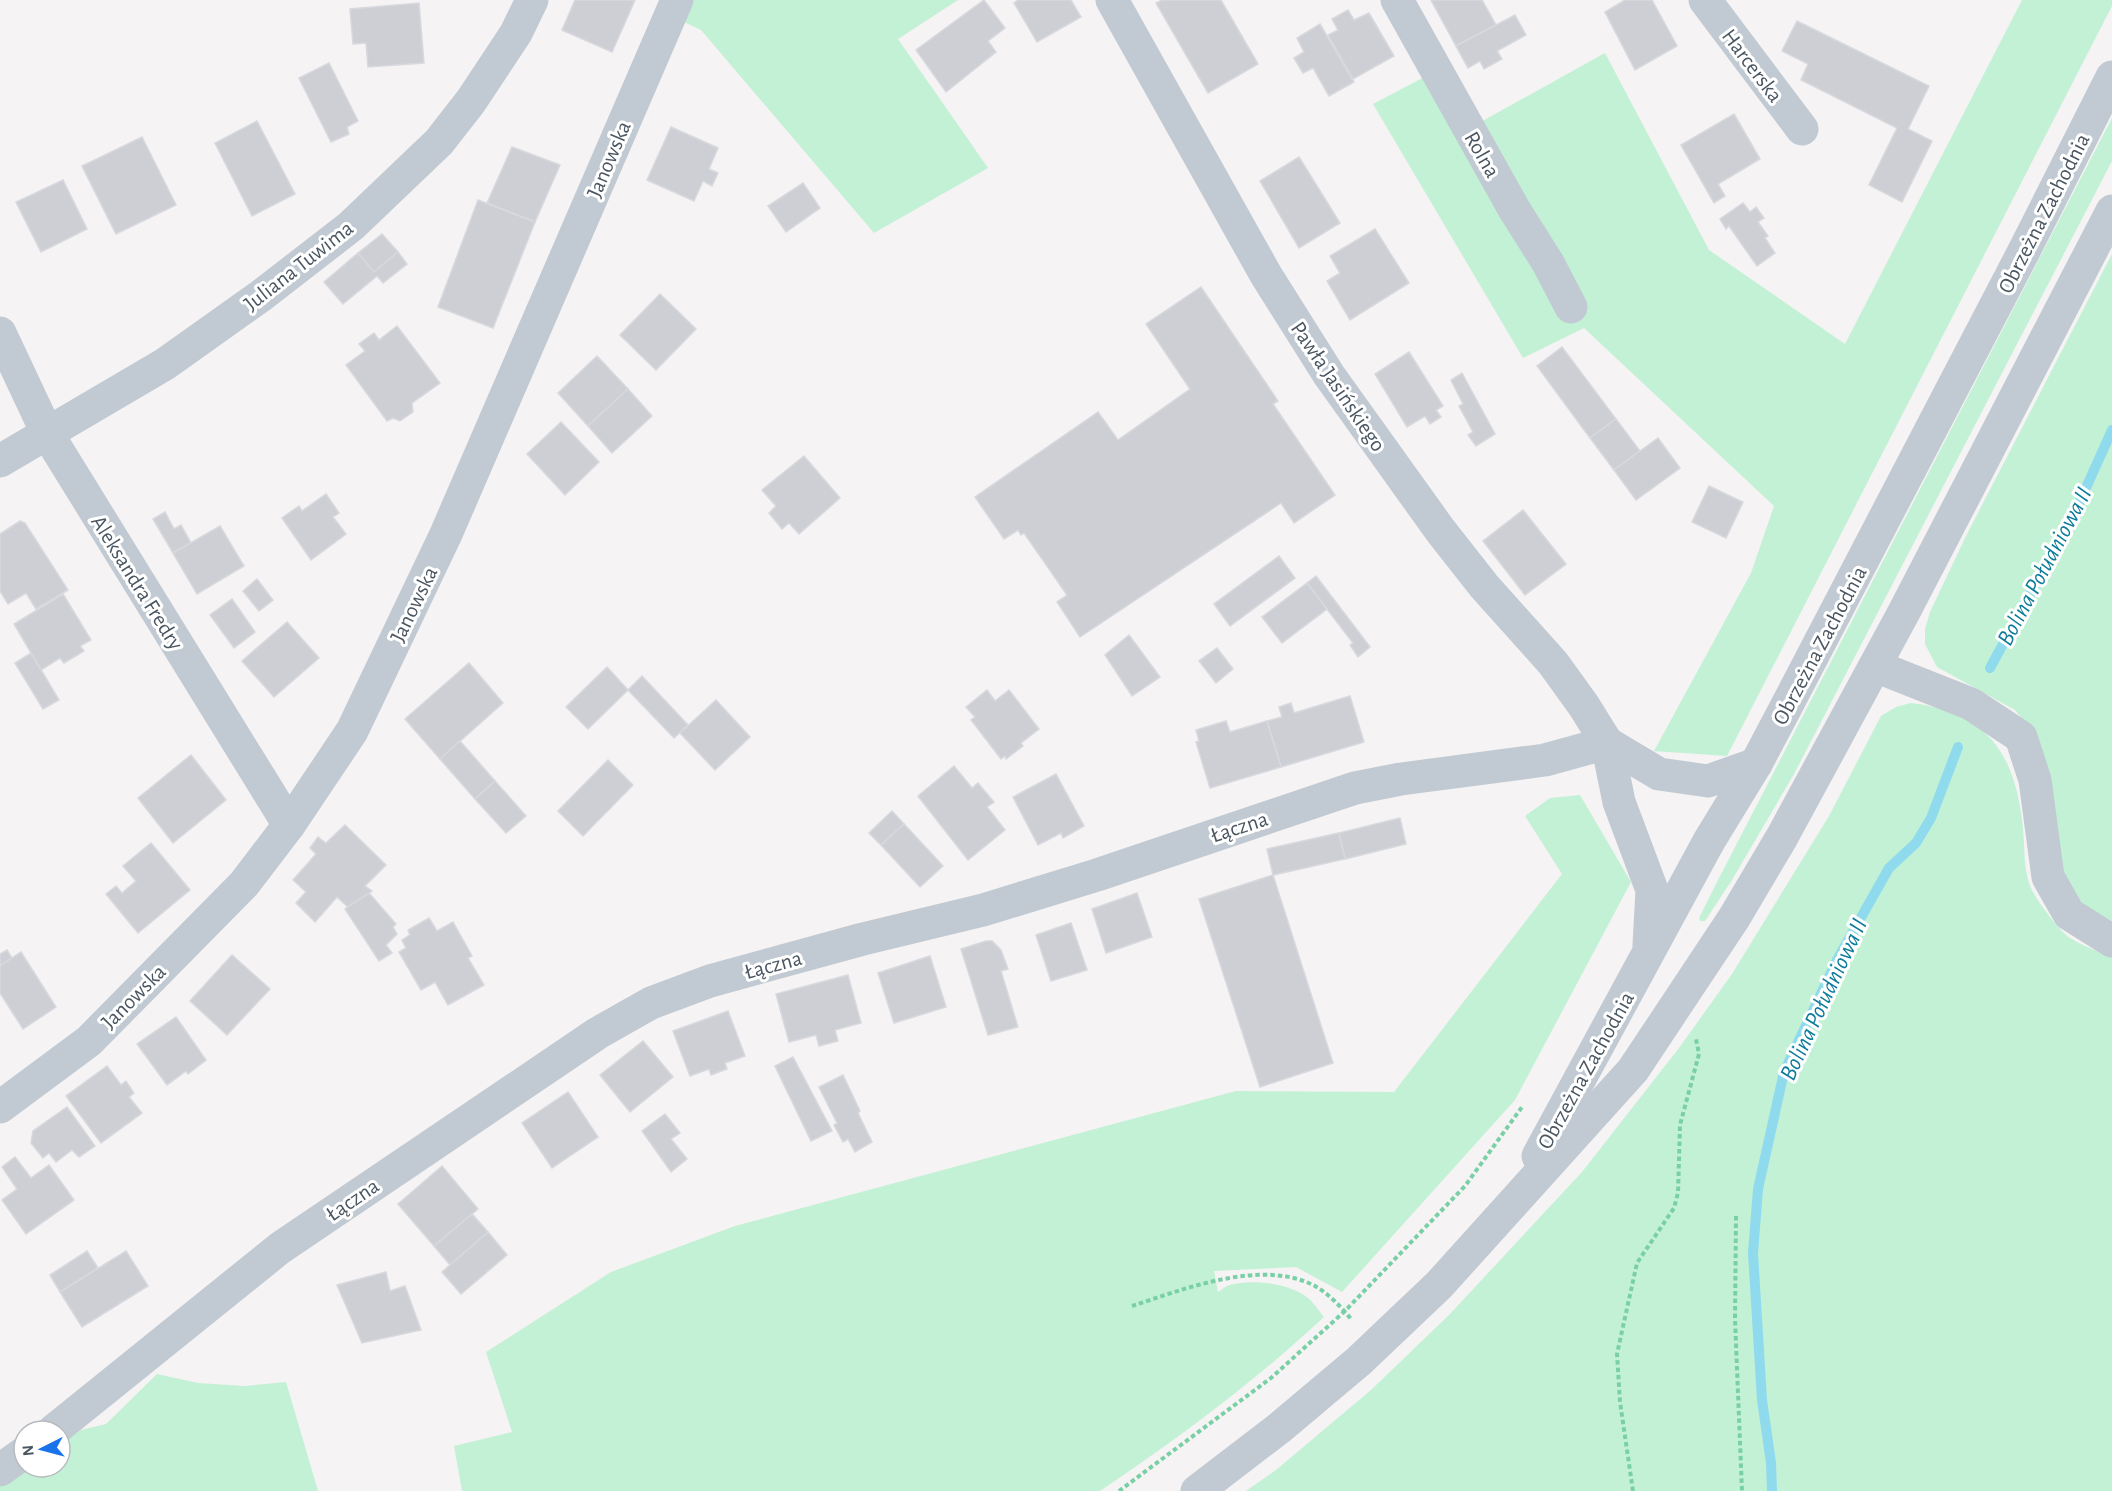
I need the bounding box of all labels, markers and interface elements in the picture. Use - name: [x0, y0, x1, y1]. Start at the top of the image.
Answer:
- street label: Harcerska: [1718, 25, 1787, 106]
- street label: Janowska: [583, 118, 635, 201]
- street label: Rolna: [1460, 128, 1504, 181]
- street label: Obrzeżna Zachodnia: [1994, 130, 2094, 297]
- street label: Juliana Tuwima: [240, 217, 357, 315]
- street label: Pawła Jasińskiego: [1287, 318, 1390, 455]
- water label: Bolina Południowa II: [1993, 483, 2097, 650]
- street label: Aleksandra Fredry: [87, 511, 188, 654]
- street label: Janowska: [386, 563, 442, 646]
- street label: Obrzeżna Zachodnia: [1769, 563, 1871, 728]
- street label: Łączna: [1208, 807, 1271, 846]
- water label: Bolina Południowa II: [1776, 915, 1872, 1084]
- street label: Łączna: [742, 947, 804, 983]
- street label: Janowska: [97, 960, 170, 1033]
- street label: Obrzeżna Zachodnia: [1534, 988, 1638, 1153]
- street label: Łączna: [322, 1174, 383, 1225]
- north arrow: [12, 1419, 72, 1479]
- text: N: [20, 1444, 37, 1457]

